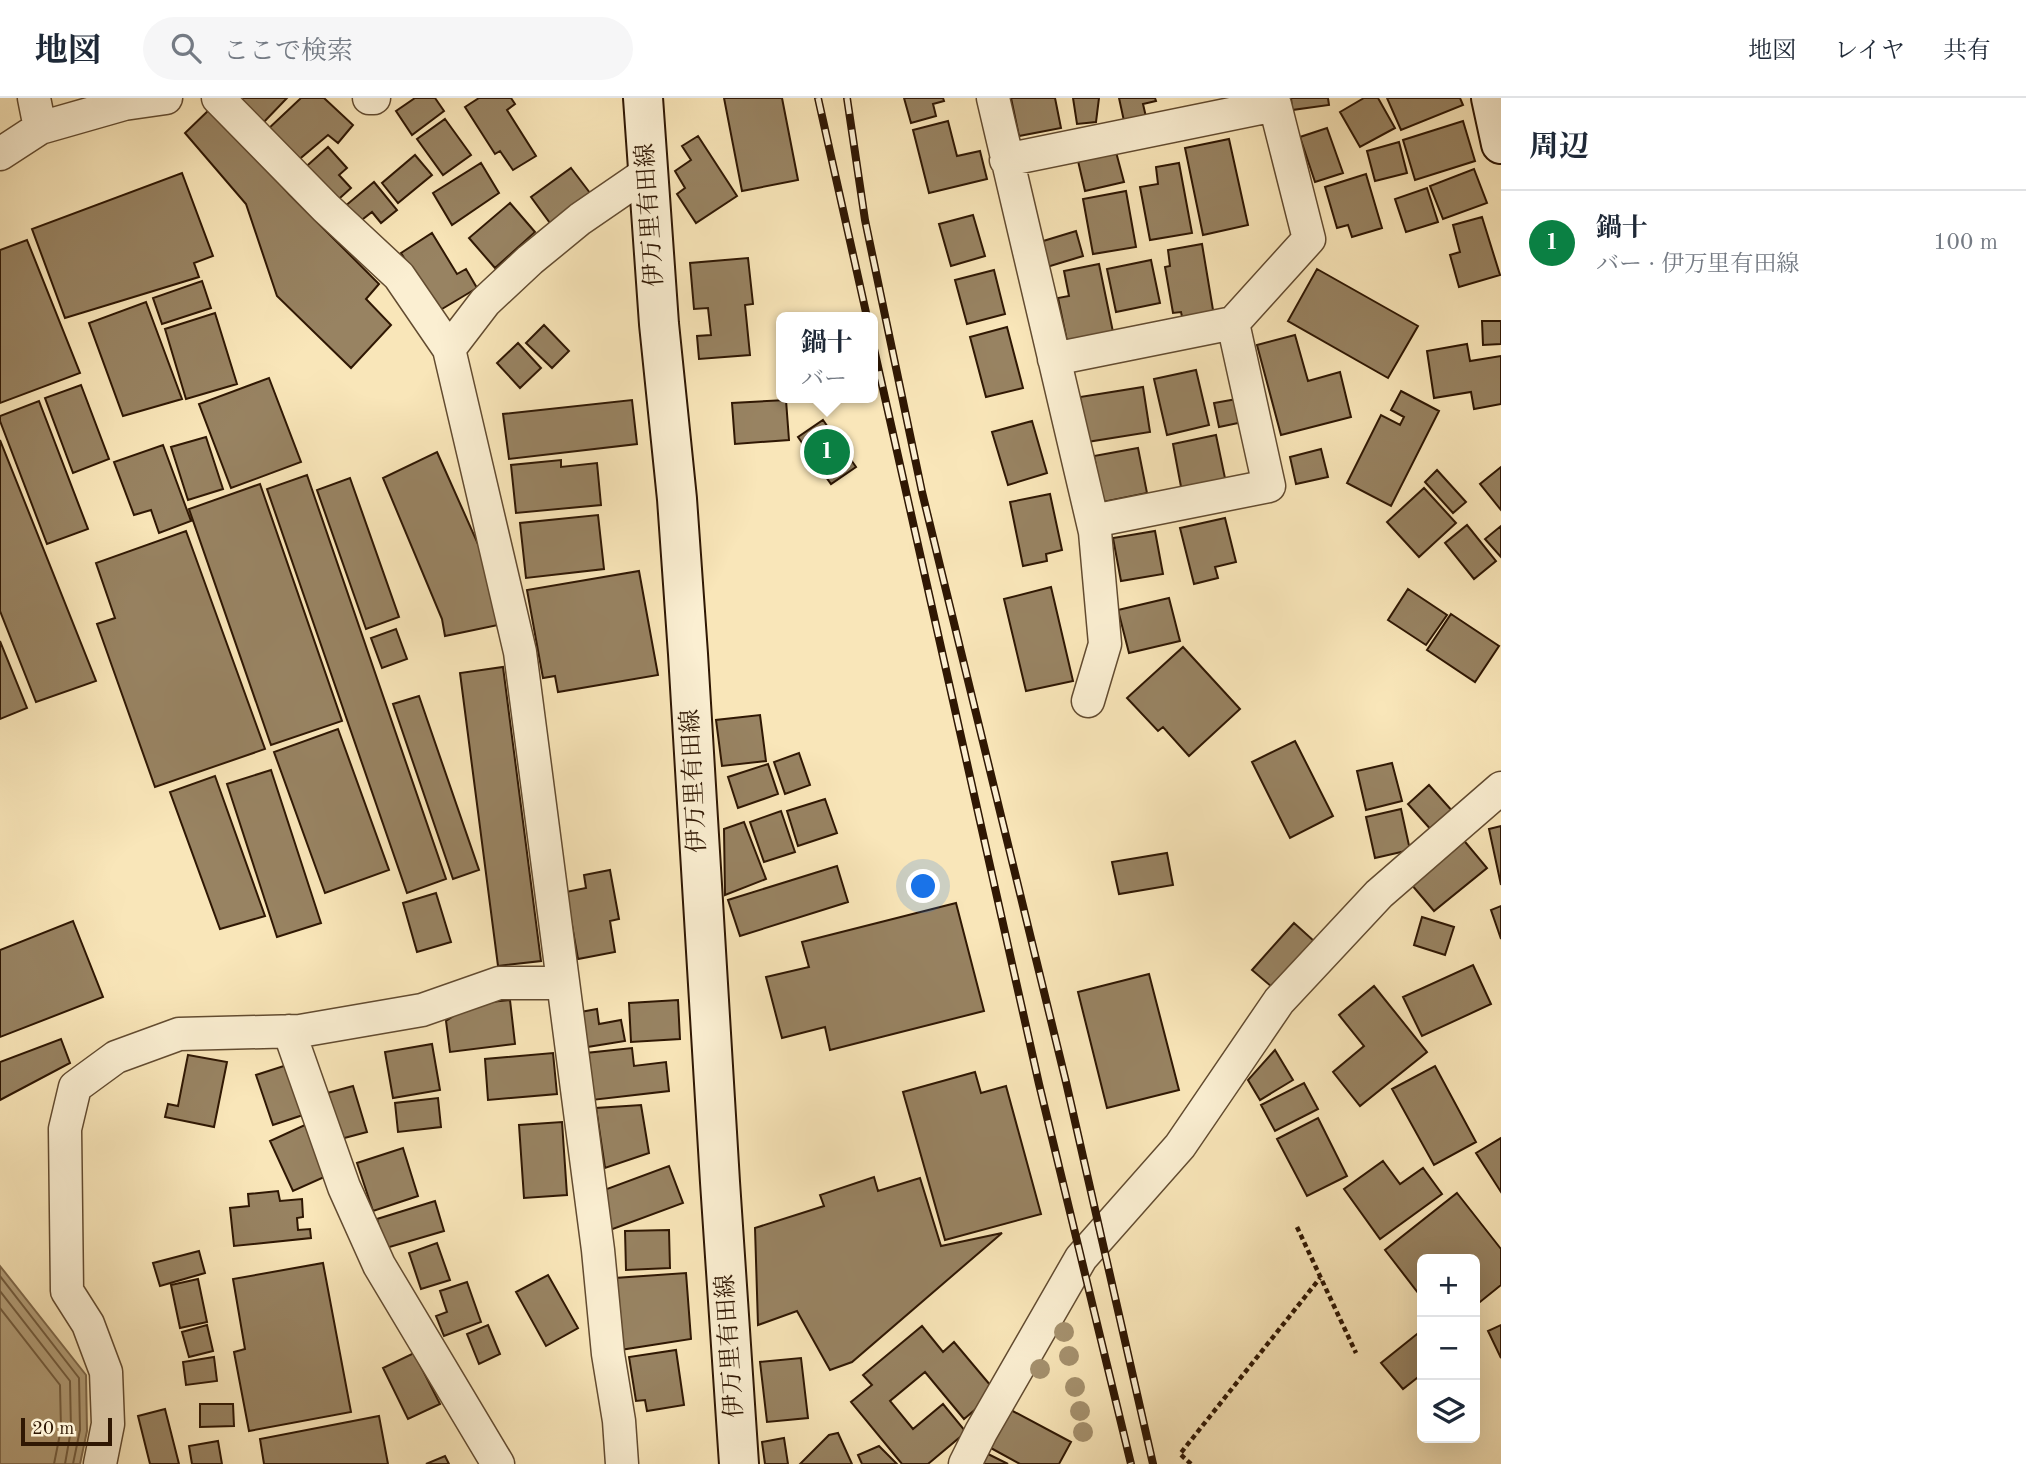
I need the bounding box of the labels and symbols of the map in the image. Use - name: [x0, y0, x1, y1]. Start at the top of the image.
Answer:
- street label: 伊万里有田線: [631, 142, 668, 288]
- pin: 1: [804, 426, 850, 478]
- street label: 伊万里有田線: [676, 708, 711, 854]
- your location: [906, 869, 940, 903]
- street label: 伊万里有田線: [711, 1273, 748, 1419]
- scale bar: [21, 1415, 112, 1447]

